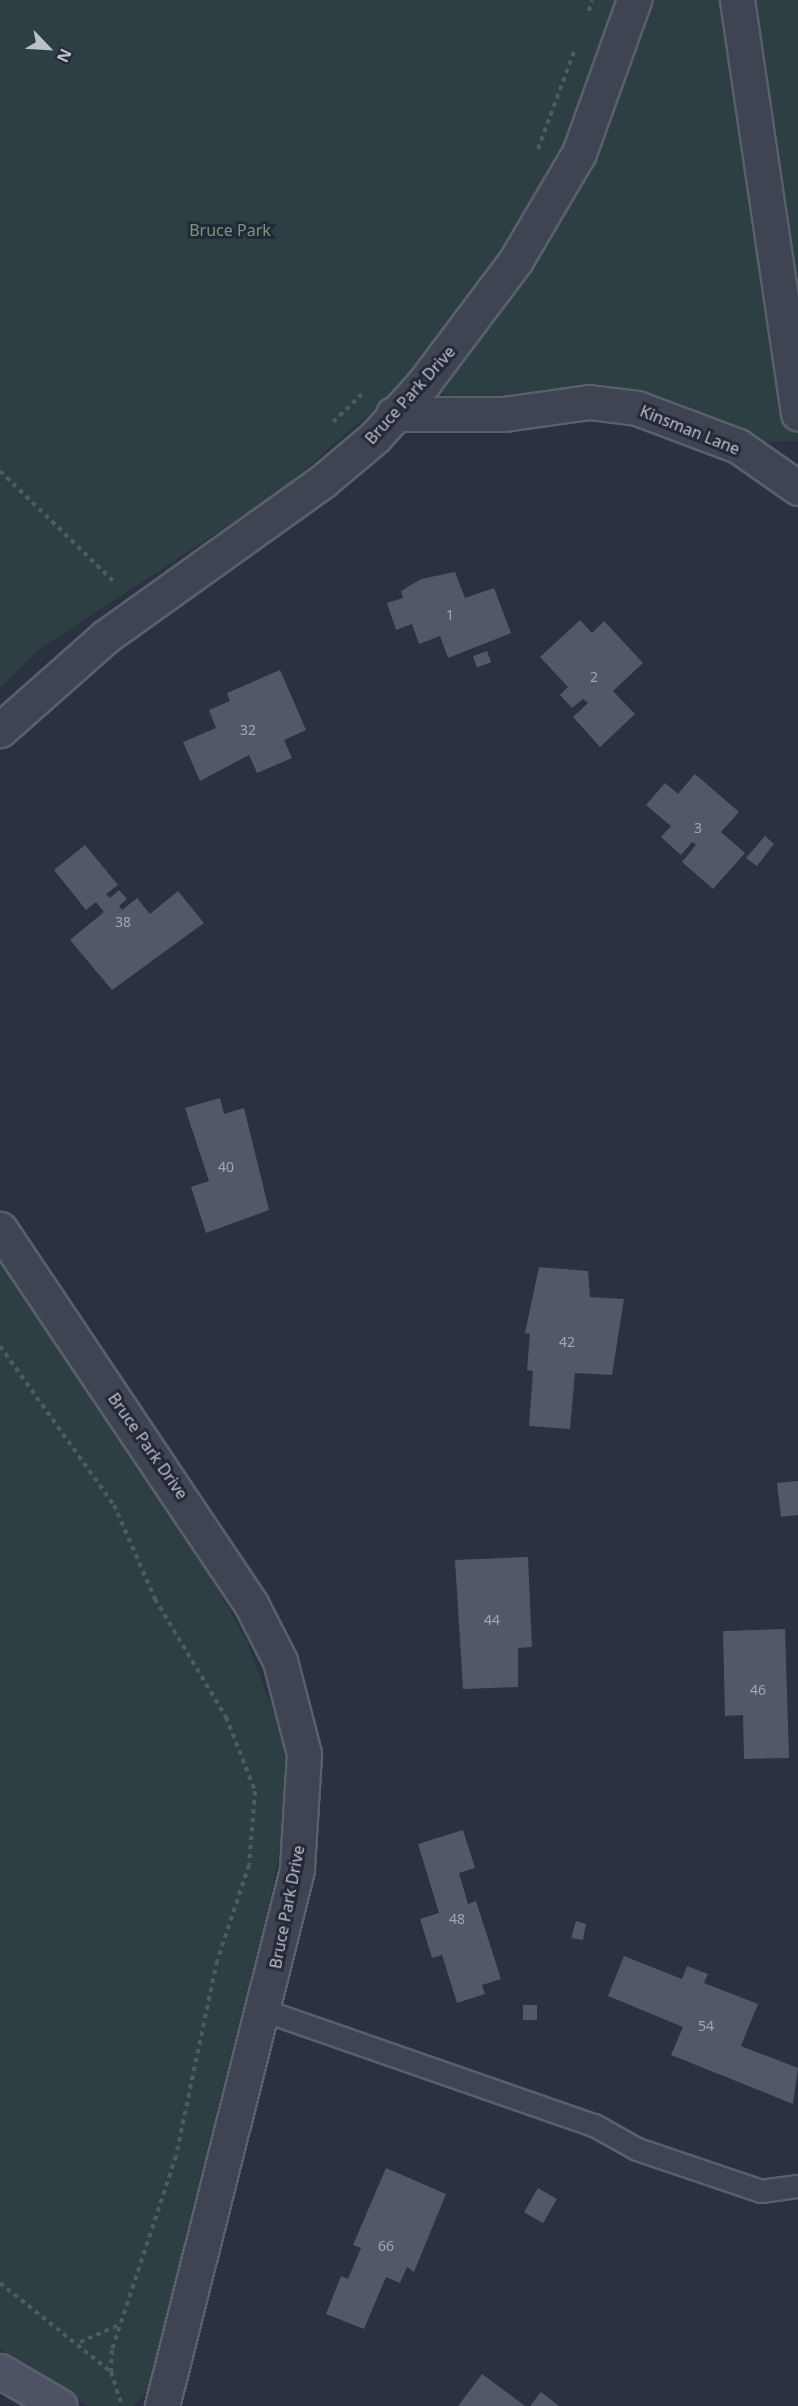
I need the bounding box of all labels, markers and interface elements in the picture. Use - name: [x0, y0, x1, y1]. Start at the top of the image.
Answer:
- north arrow: [18, 18, 78, 78]
- text: N: [52, 45, 77, 66]
- park label: Bruce Park: [189, 220, 271, 240]
- street label: Bruce Park Drive: [361, 342, 459, 448]
- street label: Kinsman Lane: [637, 401, 743, 459]
- house number: 1: [446, 607, 454, 623]
- house number: 2: [590, 669, 598, 685]
- house number: 32: [240, 722, 256, 738]
- house number: 3: [694, 820, 702, 836]
- house number: 38: [115, 914, 131, 930]
- house number: 40: [218, 1159, 234, 1175]
- house number: 42: [559, 1334, 575, 1350]
- street label: Bruce Park Drive: [104, 1389, 192, 1503]
- house number: 44: [484, 1612, 500, 1628]
- house number: 46: [750, 1682, 766, 1698]
- street label: Bruce Park Drive: [266, 1844, 308, 1970]
- house number: 48: [449, 1911, 465, 1927]
- house number: 54: [698, 2018, 714, 2034]
- house number: 66: [378, 2238, 394, 2254]

